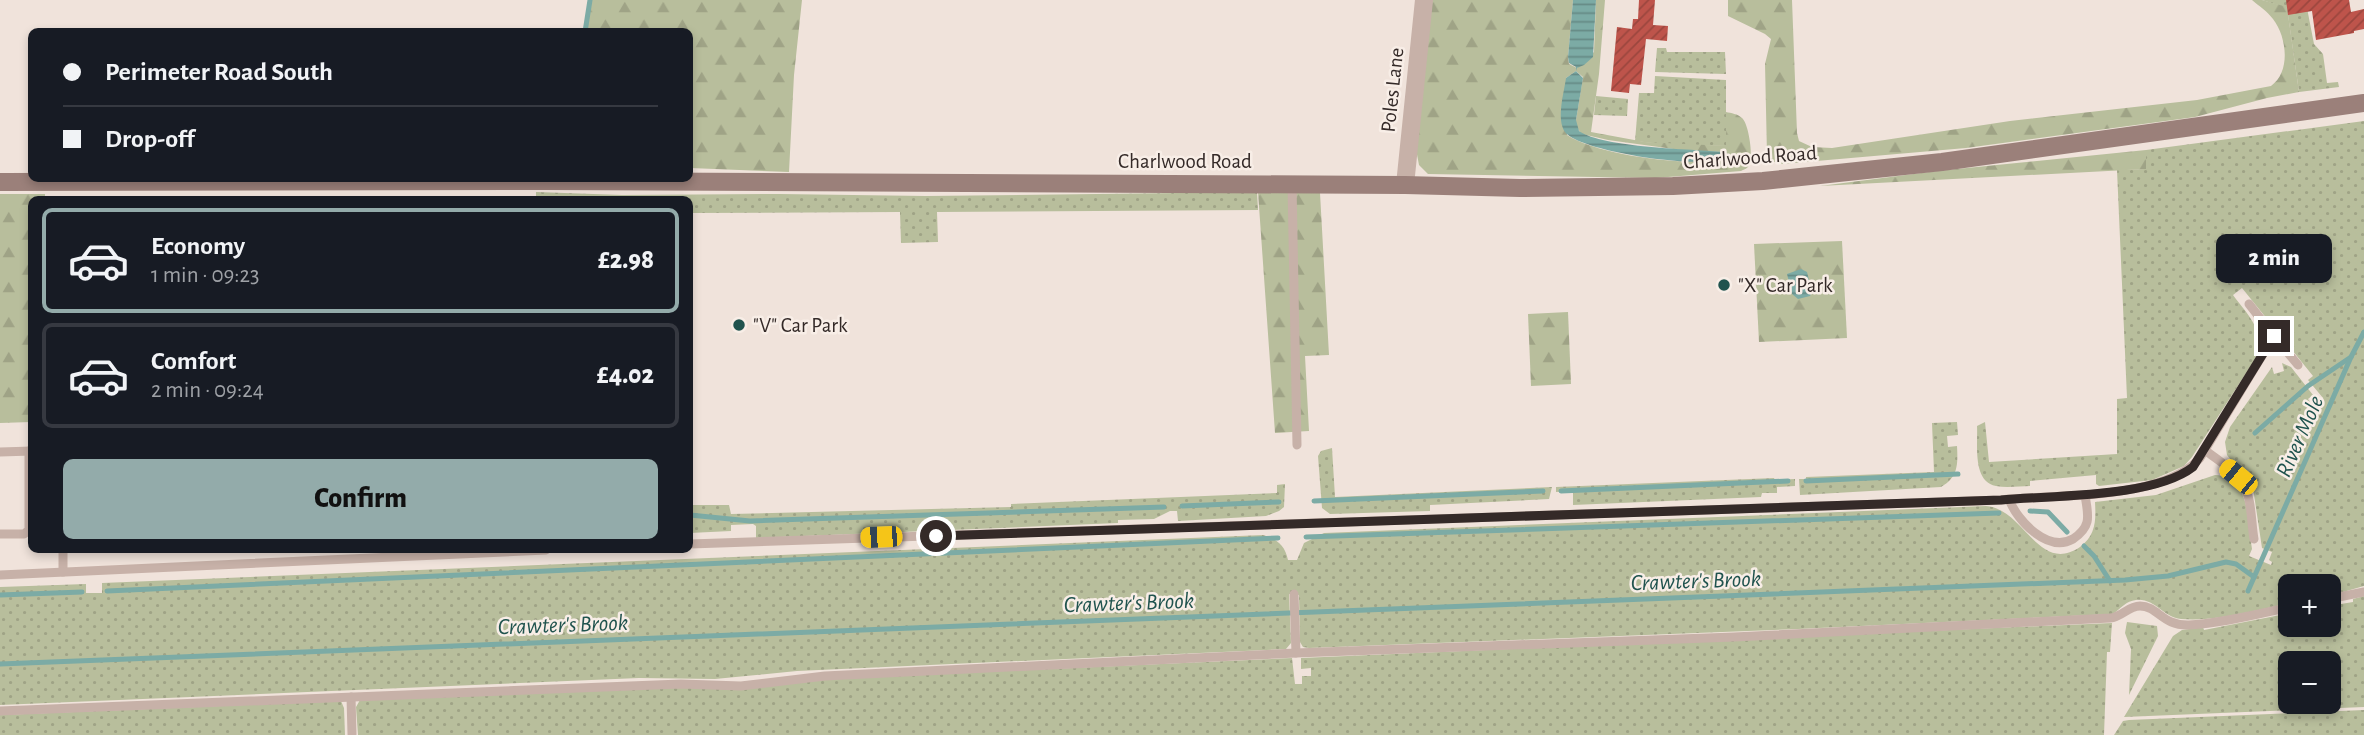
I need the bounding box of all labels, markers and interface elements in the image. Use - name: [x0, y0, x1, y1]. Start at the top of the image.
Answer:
- street label: Poles Lane: [1378, 47, 1407, 134]
- text: Perimeter Road South: [105, 59, 333, 85]
- text: Drop-off: [105, 126, 194, 152]
- street label: Charlwood Road: [1683, 142, 1818, 173]
- street label: Charlwood Road: [1118, 151, 1252, 172]
- icon: car: [67, 229, 130, 292]
- text: Economy: [151, 233, 245, 259]
- callout: 2 min: [2216, 234, 2332, 284]
- text: £2.98: [598, 247, 654, 273]
- text: 2 min: [2248, 247, 2300, 270]
- text: 1 min · 09:23: [151, 264, 260, 287]
- place label: "X" Car Park: [1738, 275, 1833, 296]
- marker: "X" Car Park: [1716, 277, 1732, 293]
- place label: "V" Car Park: [753, 315, 848, 336]
- marker: "V" Car Park: [731, 317, 747, 333]
- route end: [2258, 320, 2290, 352]
- icon: car: [67, 344, 130, 407]
- text: Comfort: [151, 348, 236, 374]
- text: £4.02: [597, 362, 654, 388]
- text: 2 min · 09:24: [151, 379, 264, 402]
- water label: River Mole: [2272, 392, 2329, 481]
- car: [2216, 456, 2261, 498]
- button: Confirm: [63, 459, 658, 539]
- route start: [920, 520, 952, 552]
- car: [860, 526, 903, 548]
- water label: Crawter's Brook: [1630, 568, 1762, 595]
- map controls: [2278, 574, 2341, 714]
- button: +: [2278, 574, 2341, 637]
- water label: Crawter's Brook: [1063, 590, 1195, 617]
- water label: Crawter's Brook: [497, 612, 629, 639]
- button: −: [2278, 651, 2341, 714]

